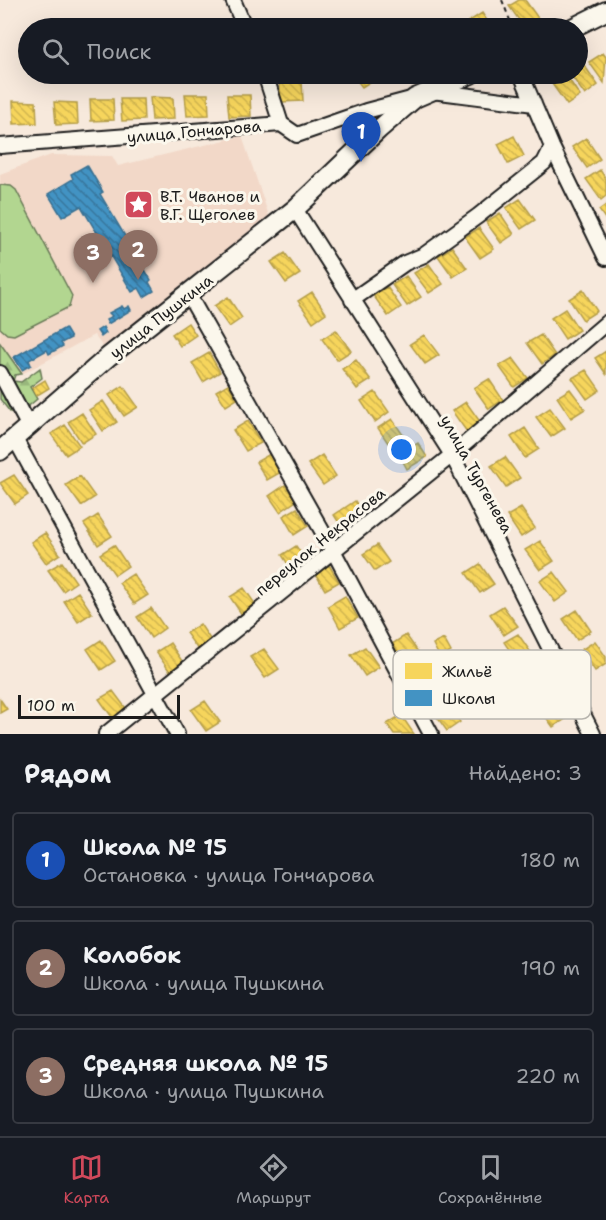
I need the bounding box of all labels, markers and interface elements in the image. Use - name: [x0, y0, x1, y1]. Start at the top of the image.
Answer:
- search box: [18, 18, 588, 84]
- icon: search: [39, 35, 72, 68]
- text: Поиск: [87, 37, 151, 66]
- pin: 1: [342, 112, 380, 162]
- street label: улица Гончарова: [126, 115, 262, 148]
- place label: В.Т. Чванов и В.Г. Щеголев: [160, 186, 260, 225]
- place icon: В.Т. Чванов и В.Г. Щеголев: [123, 189, 155, 221]
- pin: 2: [118, 230, 158, 280]
- pin: 3: [74, 234, 112, 283]
- street label: улица Пушкина: [105, 269, 217, 363]
- street label: улица Тургенева: [435, 411, 518, 537]
- your location: [387, 435, 416, 464]
- street label: переулок Некрасова: [251, 482, 390, 600]
- legend: [393, 650, 591, 719]
- text: Жильё: [442, 661, 492, 682]
- text: Школы: [442, 688, 496, 709]
- scale bar: [18, 692, 180, 720]
- text: 100 m: [27, 695, 75, 716]
- text: Рядом: [24, 756, 111, 791]
- text: Найдено: 3: [469, 760, 582, 786]
- text: Школа № 15: [83, 833, 227, 862]
- text: 1: [41, 847, 50, 873]
- text: 180 m: [520, 847, 580, 873]
- text: Остановка · улица Гончарова: [83, 862, 374, 888]
- text: Колобок: [83, 941, 181, 970]
- text: 2: [39, 955, 53, 981]
- text: 190 m: [521, 955, 580, 981]
- text: Школа · улица Пушкина: [83, 970, 324, 996]
- text: Средняя школа № 15: [83, 1049, 328, 1078]
- text: 3: [39, 1063, 53, 1089]
- text: 220 m: [516, 1063, 580, 1089]
- text: Школа · улица Пушкина: [83, 1078, 324, 1104]
- tab: Карта: [64, 1151, 109, 1208]
- tab: Маршрут: [236, 1151, 311, 1208]
- tab: Сохранённые: [438, 1151, 542, 1208]

